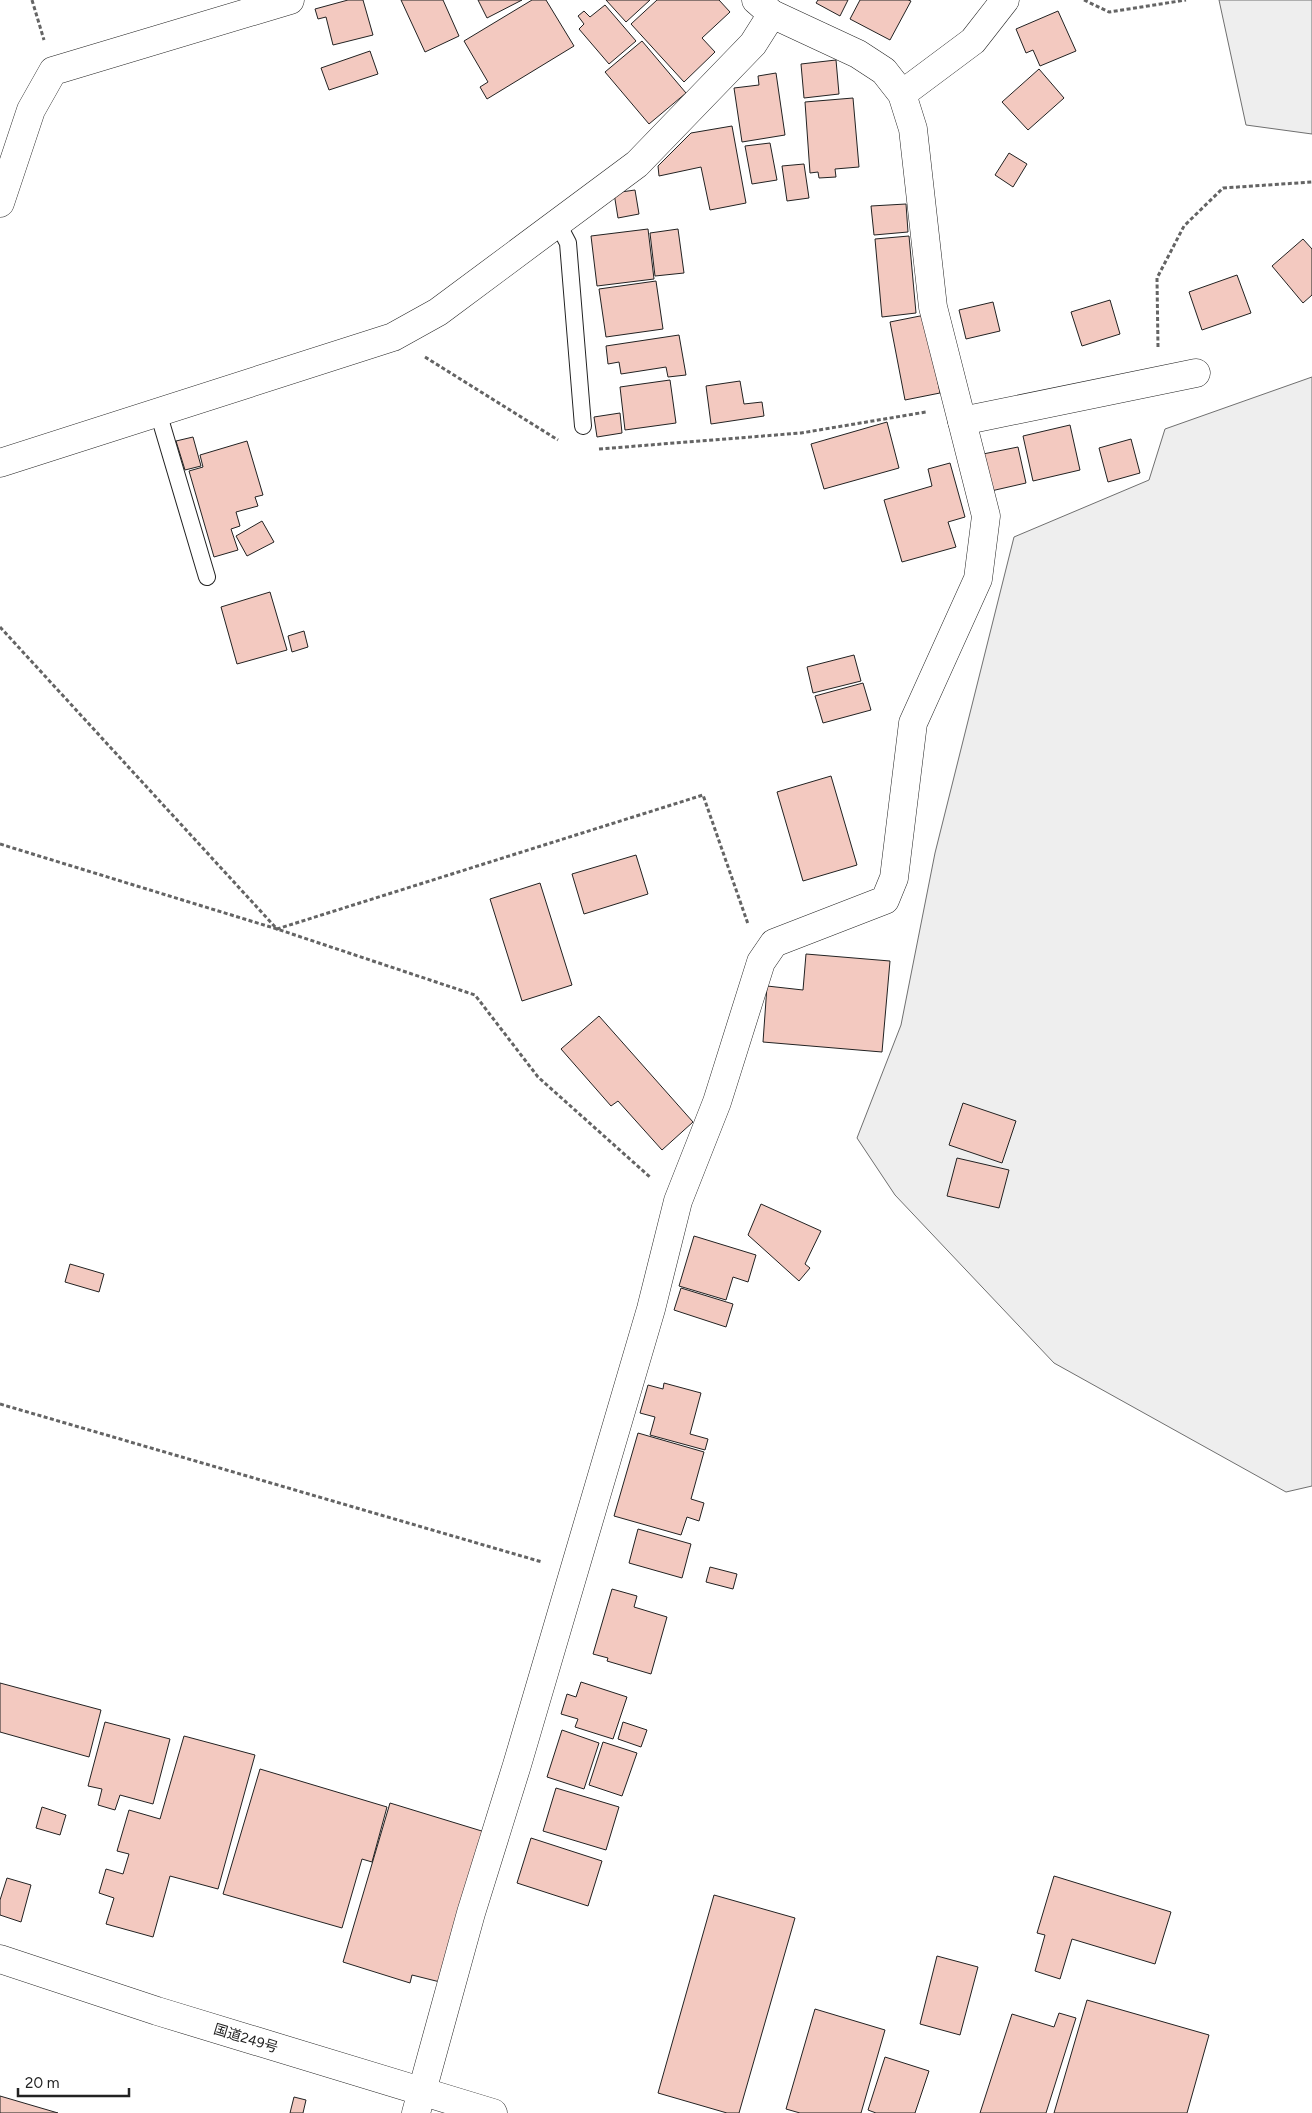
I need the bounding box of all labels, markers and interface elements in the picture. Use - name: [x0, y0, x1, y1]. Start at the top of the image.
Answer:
- street label: 国道249号: [212, 2021, 280, 2056]
- scale bar: [18, 2066, 129, 2098]
- text: 20 m: [25, 2074, 59, 2092]

